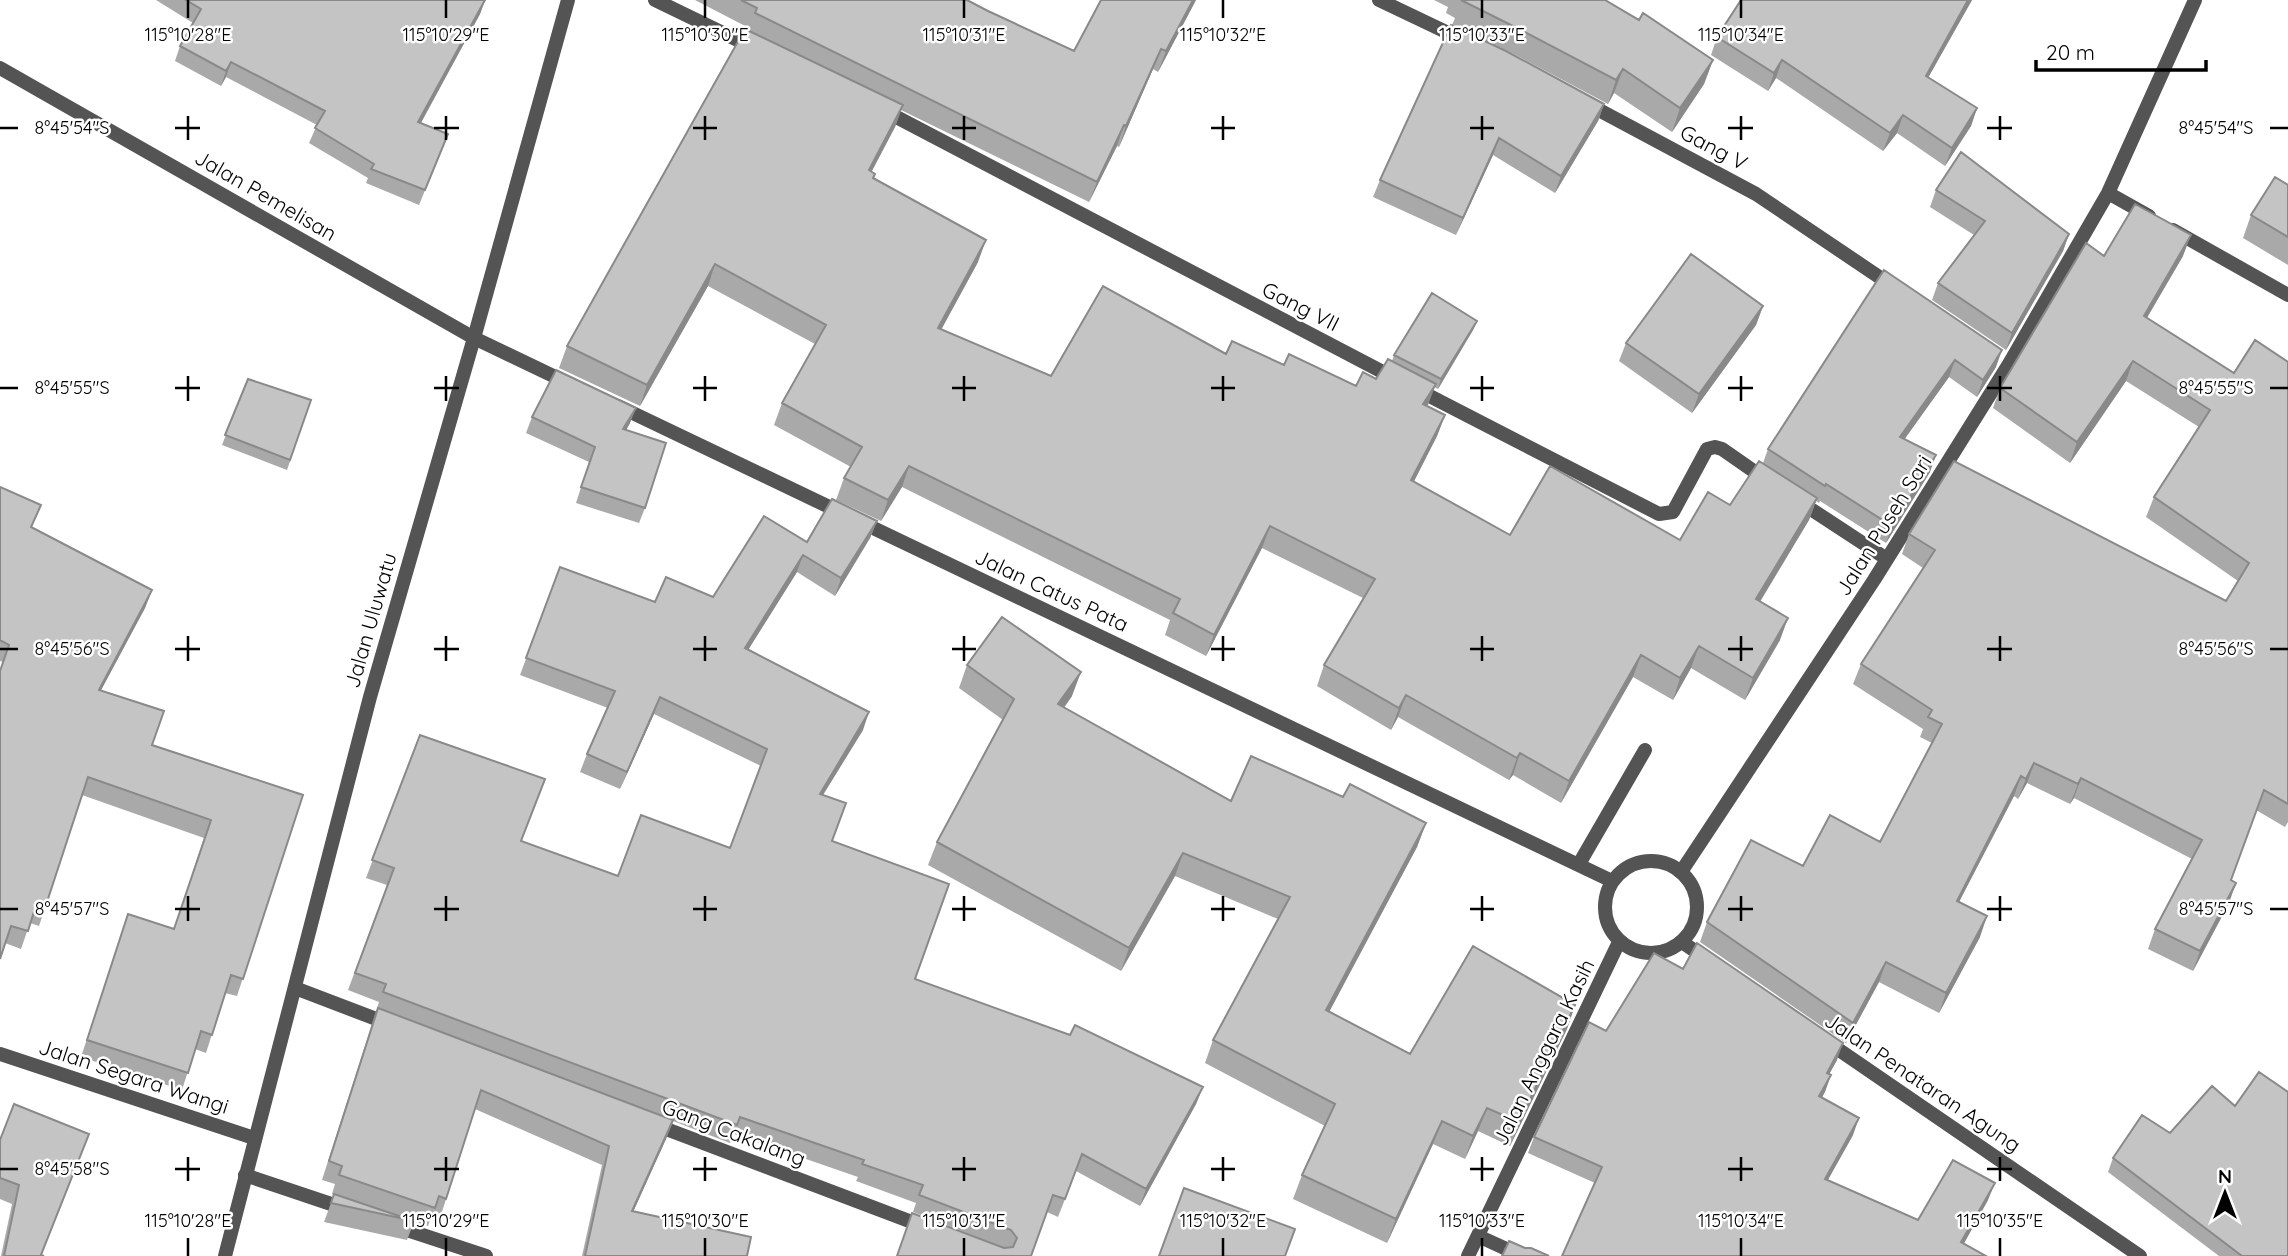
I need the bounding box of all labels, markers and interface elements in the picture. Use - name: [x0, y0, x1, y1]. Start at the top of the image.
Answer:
- text: 115°10'28"E: [145, 23, 231, 46]
- text: 115°10'29"E: [402, 23, 490, 46]
- text: 115°10'30"E: [661, 23, 749, 46]
- text: 115°10'31"E: [922, 23, 1006, 46]
- text: 115°10'32"E: [1180, 23, 1266, 46]
- text: 115°10'33"E: [1439, 23, 1525, 46]
- text: 115°10'34"E: [1698, 23, 1784, 46]
- scale bar: [2036, 28, 2206, 72]
- text: 20 m: [2046, 39, 2095, 65]
- text: 8°45'54"S: [35, 116, 109, 139]
- text: 8°45'54"S: [2179, 116, 2253, 139]
- street label: Gang V: [1676, 118, 1752, 176]
- street label: Jalan Pemelisan: [190, 144, 342, 246]
- street label: Gang VII: [1258, 276, 1344, 336]
- text: 8°45'55"S: [34, 376, 110, 399]
- text: 8°45'55"S: [2178, 376, 2254, 399]
- street label: Jalan Puseh Sari: [1829, 450, 1937, 600]
- street label: Jalan Catus Pata: [971, 543, 1133, 637]
- street label: Jalan Uluwatu: [338, 549, 402, 691]
- text: 8°45'56"S: [34, 637, 110, 660]
- text: 8°45'56"S: [2178, 637, 2254, 660]
- text: 8°45'57"S: [35, 897, 109, 920]
- text: 8°45'57"S: [2179, 897, 2253, 920]
- street label: Jalan Anggara Kasih: [1487, 955, 1599, 1149]
- street label: Jalan Penataran Agung: [1820, 1007, 2026, 1157]
- street label: Jalan Segara Wangi: [36, 1033, 232, 1119]
- street label: Gang Cakalang: [659, 1093, 809, 1171]
- text: 8°45'58"S: [34, 1157, 110, 1180]
- north arrow: [2190, 1158, 2260, 1228]
- text: N: [2218, 1164, 2232, 1188]
- text: 115°10'28"E: [145, 1209, 231, 1232]
- text: 115°10'29"E: [402, 1209, 490, 1232]
- text: 115°10'30"E: [661, 1209, 749, 1232]
- text: 115°10'31"E: [922, 1209, 1006, 1232]
- text: 115°10'32"E: [1180, 1209, 1266, 1232]
- text: 115°10'33"E: [1439, 1209, 1525, 1232]
- text: 115°10'34"E: [1698, 1209, 1784, 1232]
- text: 115°10'35"E: [1957, 1209, 2043, 1232]

